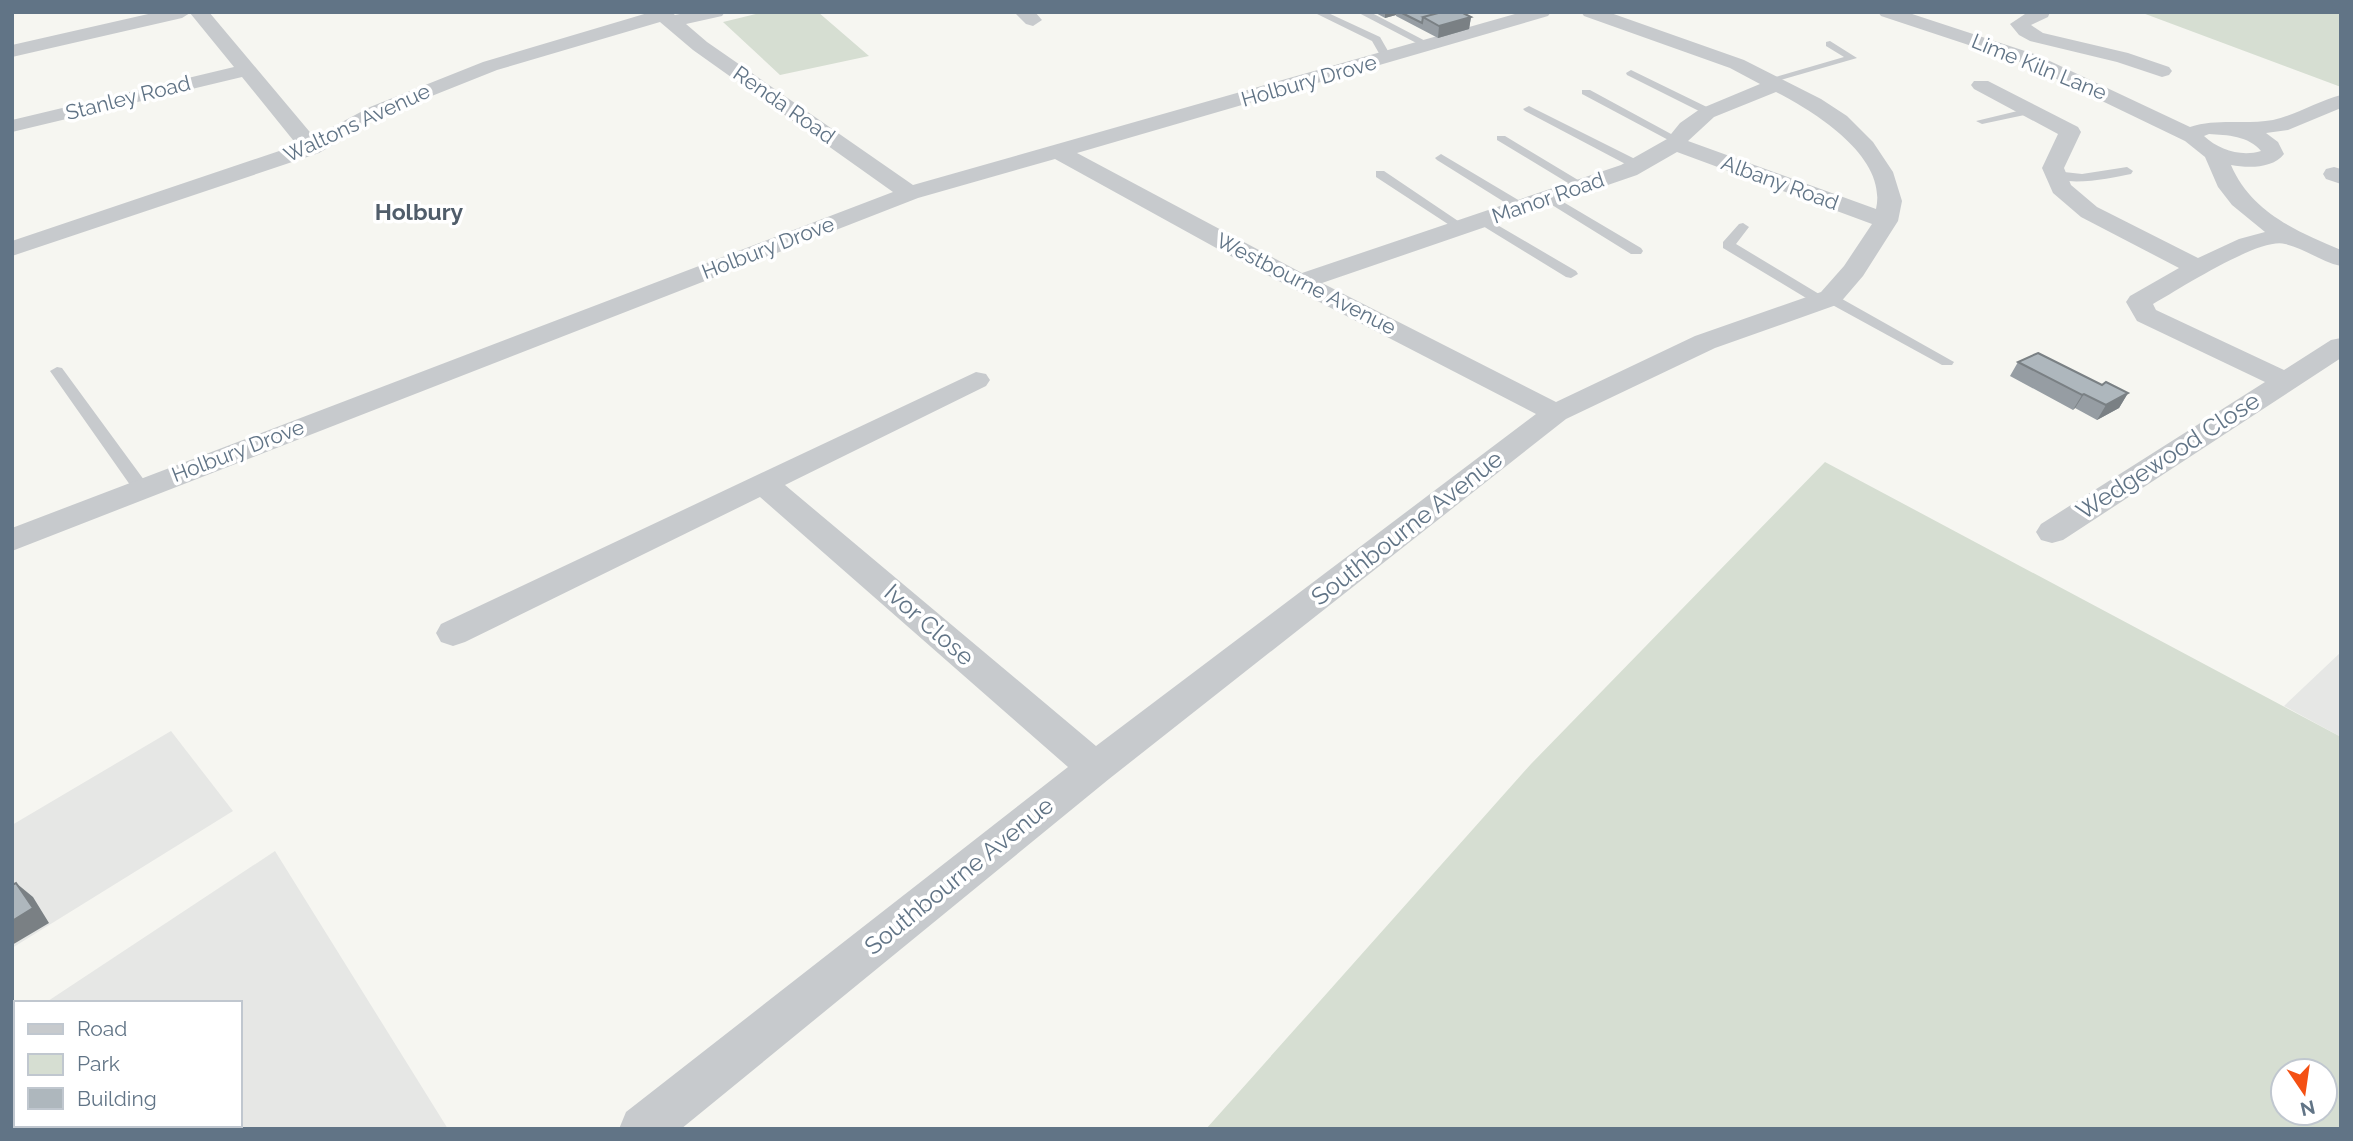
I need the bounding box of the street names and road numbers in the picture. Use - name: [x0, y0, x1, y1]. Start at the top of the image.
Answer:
- street label: Lime Kiln Lane: [1968, 28, 2110, 105]
- street label: Holbury Drove: [1238, 49, 1380, 112]
- street label: Renda Road: [729, 60, 840, 149]
- street label: Stanley Road: [63, 70, 193, 125]
- street label: Waltons Avenue: [280, 78, 434, 167]
- street label: Albany Road: [1718, 150, 1842, 215]
- street label: Manor Road: [1488, 167, 1607, 228]
- street label: Holbury Drove: [698, 211, 838, 284]
- street label: Westbourne Avenue: [1212, 227, 1400, 340]
- street label: Wedgewood Close: [2071, 385, 2265, 526]
- street label: Holbury Drove: [168, 414, 308, 487]
- street label: Southbourne Avenue: [1305, 444, 1508, 611]
- street label: Ivor Close: [878, 578, 980, 671]
- street label: Southbourne Avenue: [858, 791, 1059, 961]

